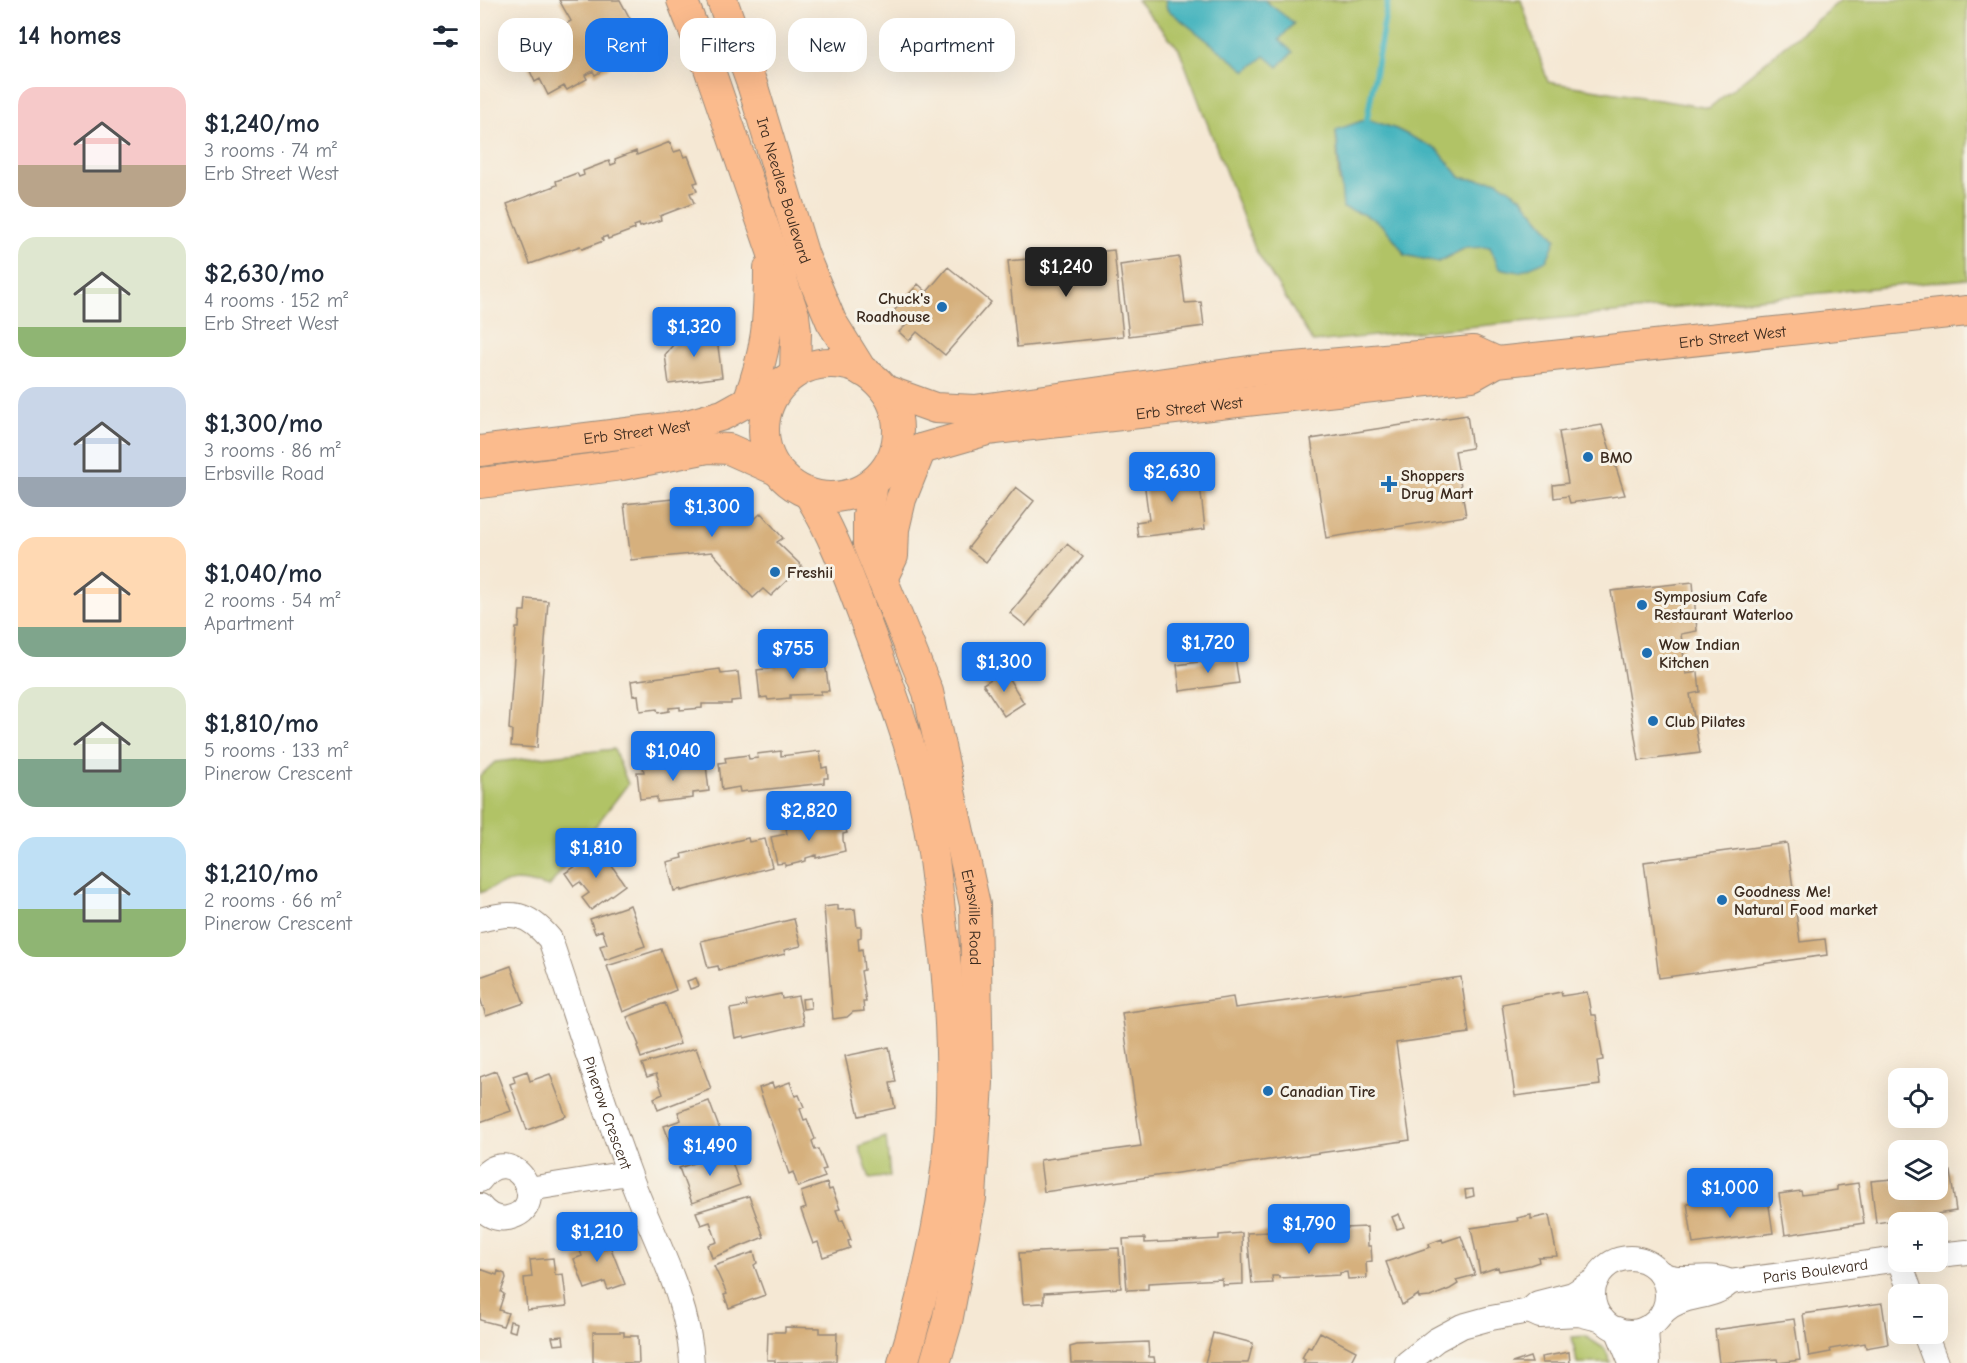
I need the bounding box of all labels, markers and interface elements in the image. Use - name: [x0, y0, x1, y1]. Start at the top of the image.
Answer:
- chip: Buy: [498, 18, 573, 72]
- chip: Rent: [585, 18, 668, 72]
- chip: Filters: [680, 18, 776, 72]
- chip: New: [788, 18, 867, 72]
- chip: Apartment: [879, 18, 1015, 72]
- icon: filters: [429, 20, 462, 53]
- text: 14 homes: [18, 21, 121, 51]
- text: $1,240/mo: [204, 109, 320, 139]
- icon: home: [66, 111, 138, 183]
- street label: Ira Needles Boulevard: [753, 115, 814, 266]
- text: 3 rooms · 74 m²: [204, 139, 337, 162]
- text: Erb Street West: [204, 162, 338, 185]
- pin: $1,240: [1017, 247, 1115, 298]
- text: $1,240: [1039, 255, 1093, 278]
- text: $2,630/mo: [204, 259, 324, 289]
- icon: home: [66, 261, 138, 333]
- text: 4 rooms · 152 m²: [204, 289, 348, 312]
- place label: Chuck's Roadhouse: [856, 290, 930, 326]
- marker: Chuck's Roadhouse: [935, 300, 949, 314]
- pin: $1,320: [645, 307, 743, 358]
- text: Erb Street West: [204, 312, 338, 335]
- text: $1,320: [667, 315, 721, 338]
- street label: Erb Street West: [1678, 323, 1787, 352]
- street label: Erb Street West: [1135, 394, 1244, 423]
- text: $1,300/mo: [204, 409, 323, 439]
- icon: home: [66, 411, 138, 483]
- street label: Erb Street West: [583, 416, 693, 448]
- text: 3 rooms · 86 m²: [204, 439, 341, 462]
- place label: BMO: [1600, 449, 1633, 467]
- marker: BMO: [1581, 450, 1595, 464]
- pin: $2,630: [1123, 452, 1221, 503]
- text: $2,630: [1143, 460, 1201, 483]
- text: Erbsville Road: [204, 462, 324, 485]
- place label: Shoppers Drug Mart: [1401, 467, 1474, 503]
- marker: Shoppers Drug Mart: [1382, 477, 1396, 491]
- pin: $1,300: [663, 487, 761, 538]
- text: $1,300: [684, 495, 740, 518]
- text: $1,040/mo: [204, 559, 322, 589]
- icon: home: [66, 561, 138, 633]
- place label: Freshii: [787, 564, 833, 582]
- marker: Freshii: [768, 565, 782, 579]
- place label: Symposium Cafe Restaurant Waterloo: [1654, 588, 1793, 624]
- text: 2 rooms · 54 m²: [204, 589, 340, 612]
- marker: Symposium Cafe Restaurant Waterloo: [1635, 598, 1649, 612]
- text: Apartment: [204, 612, 294, 635]
- pin: $1,720: [1159, 623, 1257, 674]
- pin: $755: [757, 629, 829, 680]
- text: $1,720: [1181, 631, 1235, 654]
- place label: Wow Indian Kitchen: [1659, 636, 1740, 672]
- text: $755: [772, 637, 814, 660]
- pin: $1,300: [955, 642, 1053, 693]
- marker: Wow Indian Kitchen: [1640, 646, 1654, 660]
- text: $1,300: [976, 650, 1032, 673]
- text: $1,810/mo: [204, 709, 319, 739]
- icon: home: [66, 711, 138, 783]
- place label: Club Pilates: [1665, 713, 1745, 731]
- marker: Club Pilates: [1646, 714, 1660, 728]
- pin: $1,040: [624, 731, 722, 782]
- text: 5 rooms · 133 m²: [204, 739, 348, 762]
- text: $1,040: [645, 739, 701, 762]
- text: Pinerow Crescent: [204, 762, 352, 785]
- pin: $2,820: [760, 791, 858, 842]
- text: $2,820: [780, 799, 838, 822]
- pin: $1,810: [547, 828, 645, 879]
- text: $1,810: [569, 836, 623, 859]
- text: $1,210/mo: [204, 859, 318, 889]
- icon: home: [66, 861, 138, 933]
- street label: Erbsville Road: [957, 868, 984, 965]
- place label: Goodness Me! Natural Food market: [1734, 883, 1878, 919]
- text: 2 rooms · 66 m²: [204, 889, 342, 912]
- marker: Goodness Me! Natural Food market: [1715, 893, 1729, 907]
- text: Pinerow Crescent: [204, 912, 352, 935]
- street label: Pinerow Crescent: [579, 1054, 635, 1173]
- map controls: [1888, 1068, 1948, 1344]
- button: locate: [1888, 1068, 1948, 1128]
- place label: Canadian Tire: [1280, 1083, 1376, 1101]
- marker: Canadian Tire: [1261, 1084, 1275, 1098]
- pin: $1,490: [661, 1126, 759, 1177]
- text: $1,490: [683, 1134, 738, 1157]
- button: layers: [1888, 1140, 1948, 1200]
- pin: $1,000: [1681, 1168, 1779, 1219]
- text: $1,000: [1701, 1176, 1759, 1199]
- pin: $1,790: [1260, 1204, 1358, 1255]
- pin: $1,210: [548, 1212, 646, 1263]
- text: $1,790: [1282, 1212, 1336, 1235]
- button: +: [1888, 1212, 1948, 1272]
- text: $1,210: [571, 1220, 623, 1243]
- street label: Paris Boulevard: [1762, 1255, 1869, 1287]
- button: −: [1888, 1284, 1948, 1344]

